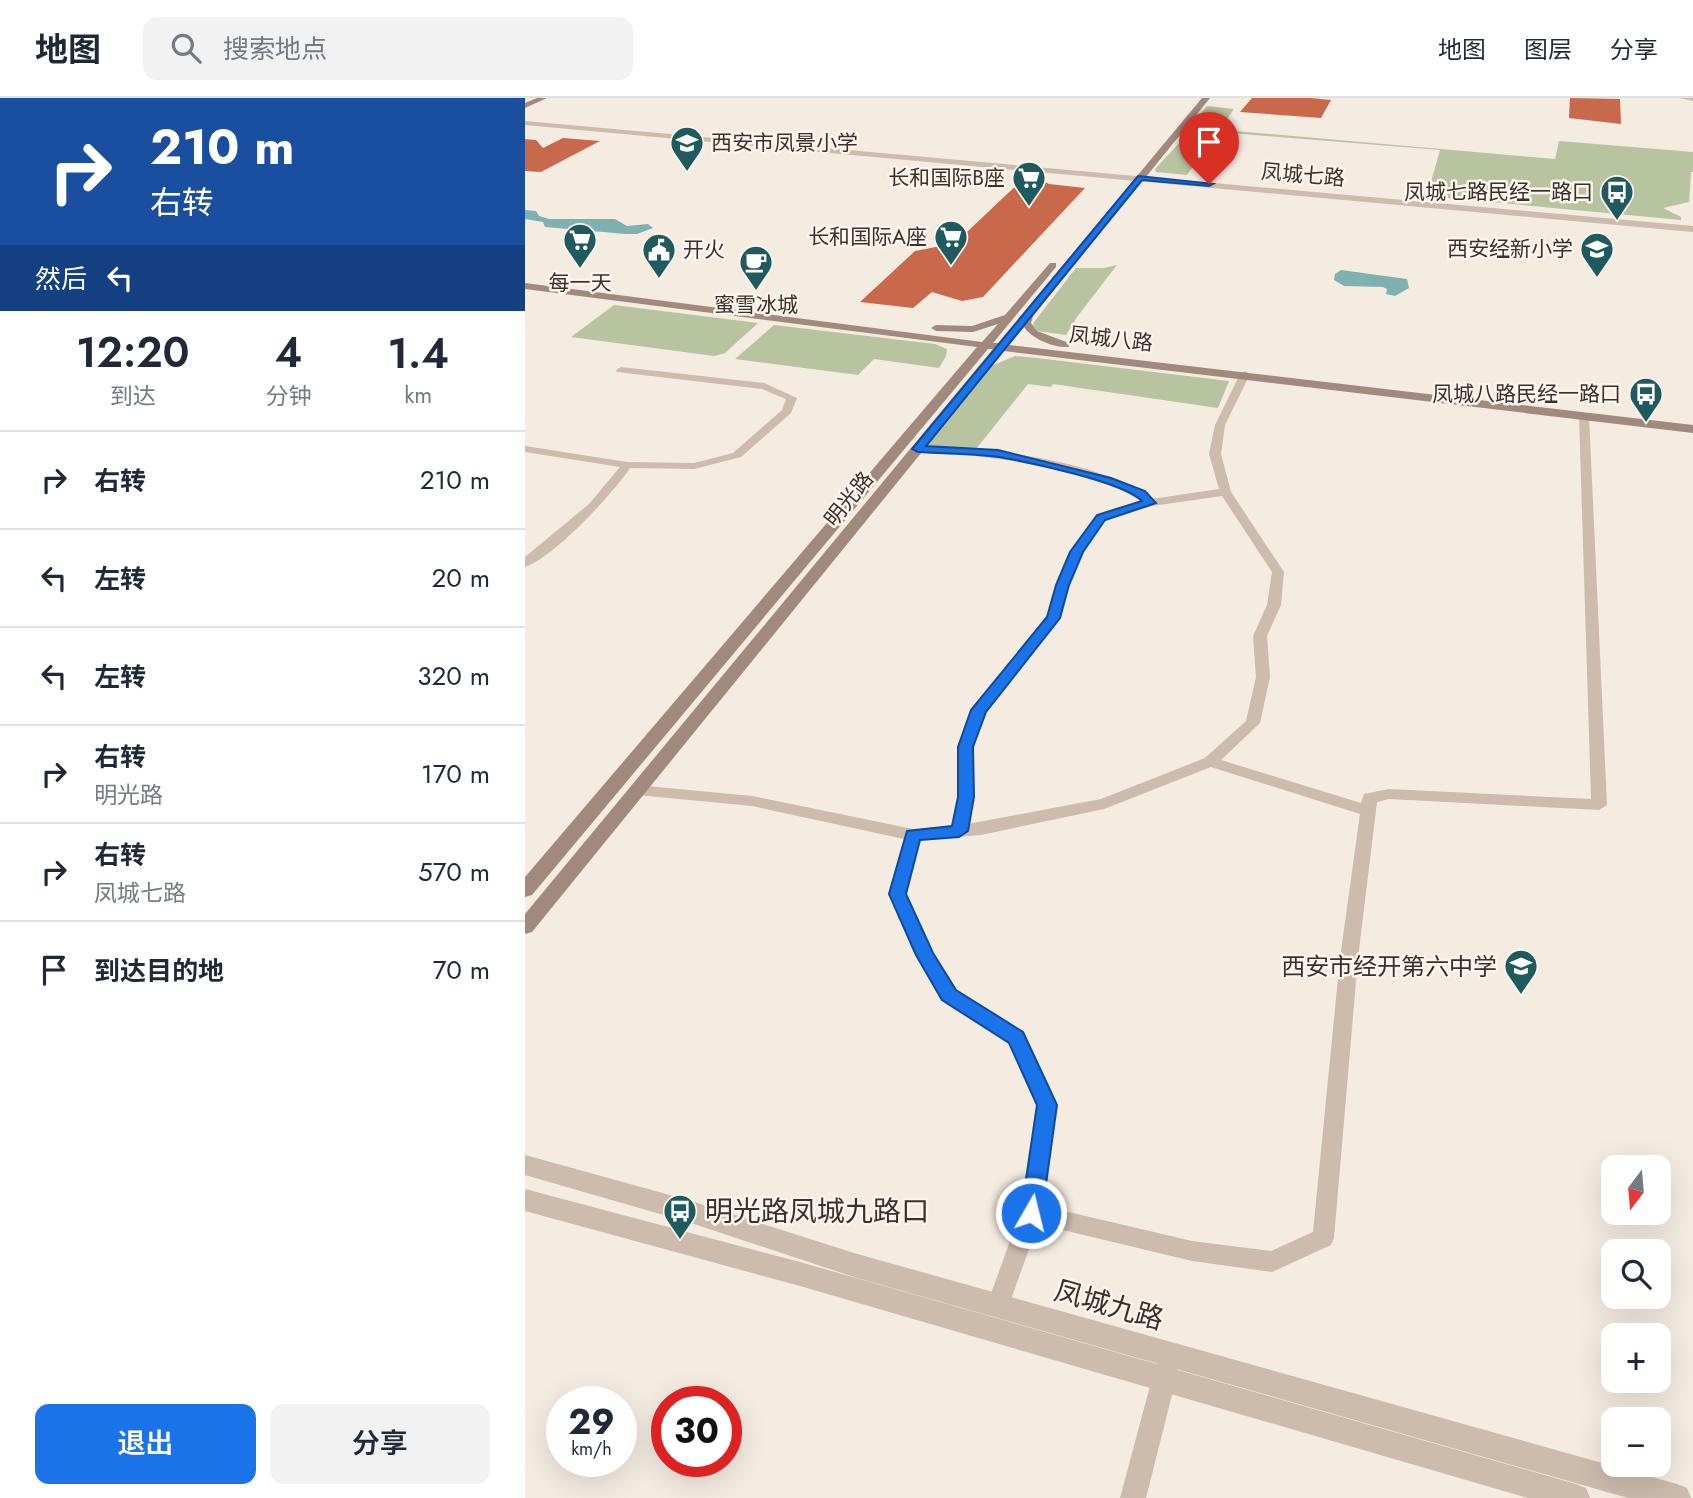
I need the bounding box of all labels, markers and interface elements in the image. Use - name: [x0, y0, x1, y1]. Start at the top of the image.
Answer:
- search box: [143, 17, 633, 80]
- text: 地图: [35, 26, 101, 73]
- icon: search: [167, 29, 205, 67]
- text: 搜索地点: [223, 30, 327, 68]
- text: 地图: [1438, 32, 1486, 67]
- text: 图层: [1524, 32, 1572, 67]
- text: 分享: [1610, 32, 1658, 67]
- text: 210 m: [150, 112, 294, 182]
- pin: [1179, 112, 1239, 184]
- icon: arrive: [1190, 123, 1228, 161]
- school or university icon: 西安市凤景小学: [668, 124, 706, 173]
- icon: right: [35, 126, 126, 217]
- place label: 西安市凤景小学: [711, 128, 858, 158]
- street label: 凤城七路: [1260, 156, 1346, 194]
- supermarket icon: 长和国际B座: [1010, 159, 1048, 208]
- place label: 长和国际B座: [888, 163, 1005, 193]
- bus stop icon: 凤城七路民经一路口: [1598, 173, 1636, 222]
- place label: 凤城七路民经一路口: [1404, 177, 1593, 207]
- text: 右转: [150, 180, 214, 226]
- supermarket icon: 长和国际A座: [932, 218, 970, 267]
- supermarket icon: 每一天: [561, 221, 599, 270]
- place label: 长和国际A座: [808, 222, 927, 252]
- school or university icon: 西安经新小学: [1578, 230, 1616, 279]
- public building icon: 开火: [640, 231, 678, 280]
- place label: 西安经新小学: [1447, 234, 1573, 264]
- place label: 开火: [683, 235, 725, 265]
- cafe icon: 蜜雪冰城: [737, 243, 775, 292]
- icon: left: [101, 259, 139, 297]
- text: 然后: [35, 260, 87, 298]
- place label: 每一天: [549, 268, 612, 298]
- place label: 蜜雪冰城: [714, 290, 798, 320]
- street label: 凤城八路: [1068, 320, 1154, 358]
- text: 12:20: [76, 322, 190, 383]
- text: 4: [275, 322, 302, 383]
- text: 1.4: [387, 323, 449, 384]
- bus stop icon: 凤城八路民经一路口: [1627, 375, 1665, 424]
- text: km: [404, 378, 432, 412]
- text: 到达: [110, 379, 156, 413]
- text: 分钟: [266, 379, 312, 413]
- place label: 凤城八路民经一路口: [1432, 379, 1621, 409]
- icon: right: [35, 461, 73, 499]
- text: 210 m: [420, 461, 490, 499]
- text: 右转: [94, 462, 146, 500]
- street label: 明光路: [818, 465, 880, 533]
- icon: left: [35, 559, 73, 597]
- text: 20 m: [432, 559, 490, 597]
- text: 左转: [94, 560, 146, 598]
- icon: left: [35, 657, 73, 695]
- text: 320 m: [417, 657, 490, 695]
- text: 左转: [94, 658, 146, 696]
- text: 右转: [94, 738, 146, 776]
- icon: right: [35, 755, 73, 793]
- text: 170 m: [421, 755, 490, 793]
- text: 明光路: [94, 778, 163, 812]
- text: 右转: [94, 836, 146, 874]
- icon: right: [35, 853, 73, 891]
- text: 570 m: [418, 853, 490, 891]
- text: 凤城七路: [94, 876, 186, 910]
- school or university icon: 西安市经开第六中学: [1502, 947, 1540, 996]
- place label: 西安市经开第六中学: [1281, 949, 1497, 984]
- icon: arrive: [35, 951, 73, 989]
- text: 70 m: [433, 951, 490, 989]
- text: 到达目的地: [94, 952, 224, 990]
- north arrow: [1601, 1155, 1671, 1225]
- map controls: [1601, 1155, 1671, 1477]
- position arrow: [994, 1176, 1068, 1250]
- place label: 明光路凤城九路口: [705, 1191, 929, 1232]
- bus stop icon: 明光路凤城九路口: [661, 1192, 699, 1241]
- button: search: [1601, 1239, 1671, 1309]
- street label: 凤城九路: [1050, 1270, 1168, 1340]
- button: +: [1601, 1323, 1671, 1393]
- speed limit sign: 30: [651, 1386, 742, 1477]
- text: 29: [568, 1397, 615, 1447]
- button: 退出: [35, 1404, 256, 1484]
- button: 分享: [270, 1404, 490, 1484]
- button: −: [1601, 1407, 1671, 1477]
- text: km/h: [571, 1436, 612, 1462]

